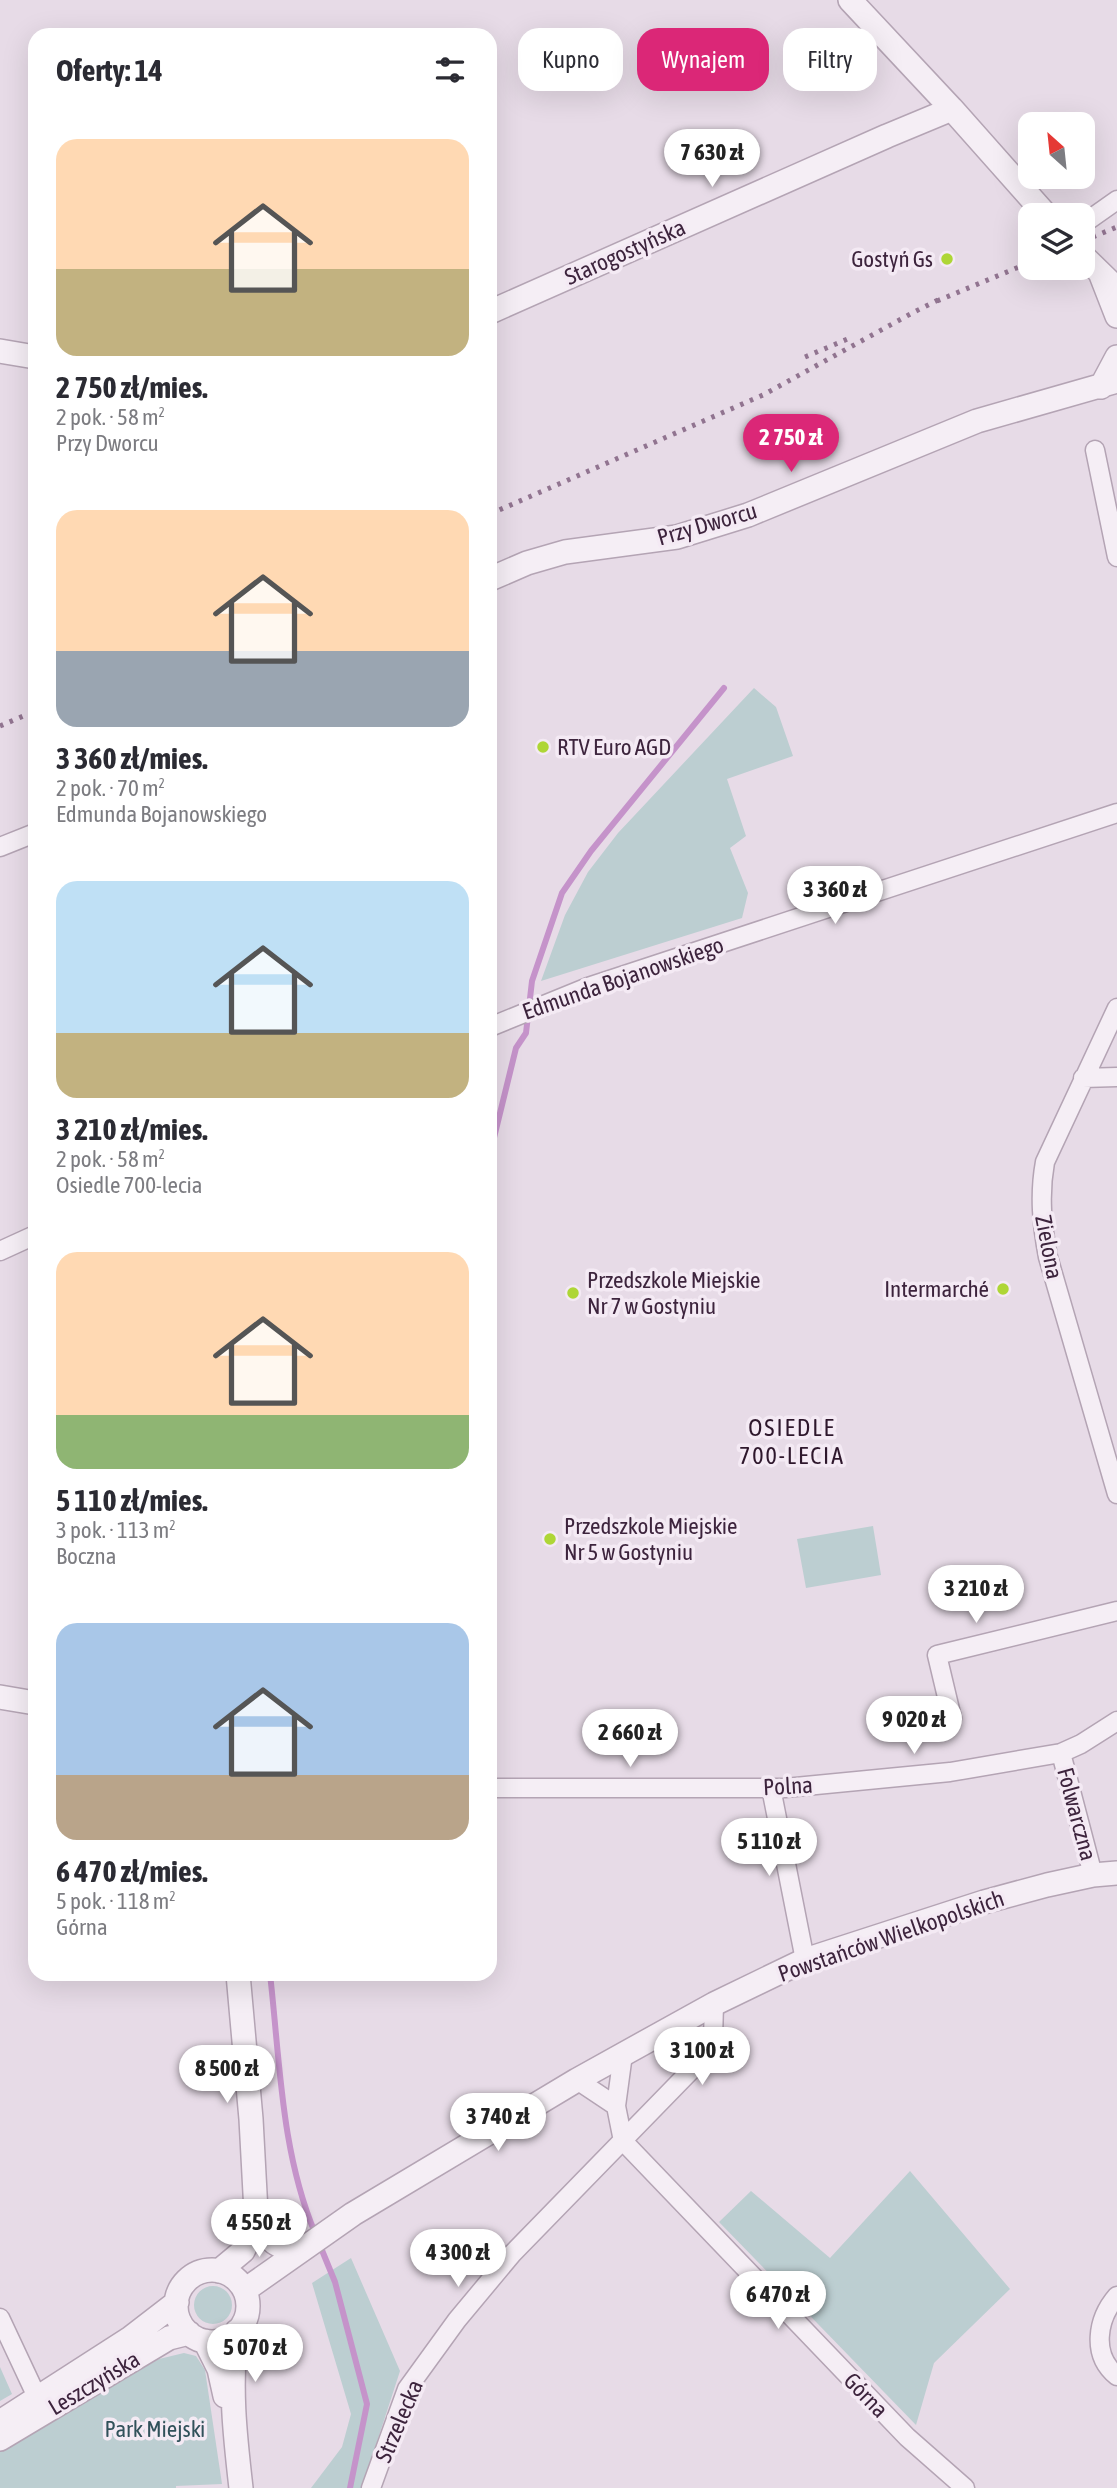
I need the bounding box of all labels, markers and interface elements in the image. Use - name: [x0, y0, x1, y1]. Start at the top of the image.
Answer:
- chip: Kupno: [518, 28, 623, 91]
- chip: Wynajem: [637, 28, 769, 91]
- chip: Filtry: [783, 28, 877, 91]
- icon: filters: [431, 51, 469, 89]
- text: Oferty: 14: [56, 53, 163, 87]
- north arrow: [1018, 112, 1096, 189]
- map controls: [1018, 112, 1095, 280]
- pin: 7 630 zł: [640, 130, 784, 189]
- text: 7 630 zł: [680, 139, 744, 165]
- icon: home: [200, 185, 326, 311]
- button: layers: [1018, 203, 1095, 280]
- street label: Starogostyńska: [561, 214, 689, 290]
- place label: Gostyń Gs: [851, 246, 933, 272]
- marker: Gostyń Gs: [939, 251, 955, 267]
- text: 2 750 zł/mies.: [56, 370, 208, 404]
- text: 2 pok. · 58 m²: [56, 404, 165, 430]
- pin: 2 750 zł: [719, 414, 863, 474]
- text: 2 750 zł: [759, 424, 823, 450]
- text: Przy Dworcu: [56, 430, 159, 456]
- street label: Przy Dworcu: [654, 497, 760, 551]
- icon: home: [200, 556, 326, 682]
- place label: RTV Euro AGD: [557, 734, 671, 760]
- marker: RTV Euro AGD: [535, 739, 551, 755]
- text: 3 360 zł/mies.: [56, 741, 208, 775]
- text: 2 pok. · 70 m²: [56, 775, 165, 801]
- text: Edmunda Bojanowskiego: [56, 801, 267, 827]
- pin: 3 360 zł: [763, 866, 907, 926]
- text: 3 360 zł: [803, 876, 867, 902]
- icon: home: [200, 927, 326, 1053]
- street label: Edmunda Bojanowskiego: [519, 931, 727, 1025]
- text: 3 210 zł/mies.: [56, 1112, 208, 1146]
- text: 2 pok. · 58 m²: [56, 1146, 165, 1172]
- text: Osiedle 700-lecia: [56, 1172, 202, 1198]
- street label: Zielona: [1030, 1213, 1068, 1281]
- place label: Przedszkole Miejskie Nr 7 w Gostyniu: [587, 1267, 760, 1319]
- place label: Intermarché: [884, 1276, 989, 1302]
- marker: Intermarché: [995, 1281, 1011, 1297]
- marker: Przedszkole Miejskie Nr 7 w Gostyniu: [565, 1285, 581, 1301]
- icon: home: [200, 1298, 326, 1424]
- district label: OSIEDLE 700-LECIA: [739, 1414, 845, 1469]
- text: 5 110 zł/mies.: [56, 1483, 208, 1517]
- place label: Przedszkole Miejskie Nr 5 w Gostyniu: [564, 1513, 737, 1565]
- text: 3 pok. · 113 m²: [56, 1517, 176, 1543]
- marker: Przedszkole Miejskie Nr 5 w Gostyniu: [542, 1531, 558, 1547]
- text: Boczna: [56, 1543, 116, 1569]
- pin: 3 210 zł: [904, 1566, 1048, 1625]
- text: 3 210 zł: [944, 1575, 1008, 1601]
- icon: home: [200, 1669, 326, 1795]
- pin: 9 020 zł: [842, 1696, 986, 1756]
- text: 9 020 zł: [882, 1706, 946, 1732]
- pin: 2 660 zł: [558, 1710, 702, 1769]
- text: 2 660 zł: [598, 1719, 662, 1745]
- street label: Folwarczna: [1052, 1765, 1102, 1863]
- street label: Polna: [762, 1772, 814, 1800]
- pin: 5 110 zł: [697, 1818, 841, 1878]
- text: 5 110 zł: [737, 1828, 801, 1854]
- text: 6 470 zł/mies.: [56, 1854, 208, 1888]
- street label: Powstańców Wielkopolskich: [775, 1885, 1007, 1987]
- text: 5 pok. · 118 m²: [56, 1888, 176, 1914]
- text: Górna: [56, 1914, 108, 1940]
- pin: 3 100 zł: [630, 2028, 774, 2087]
- text: 3 100 zł: [670, 2037, 734, 2063]
- pin: 8 500 zł: [155, 2046, 299, 2105]
- text: 8 500 zł: [195, 2055, 259, 2081]
- pin: 3 740 zł: [426, 2094, 570, 2153]
- text: 3 740 zł: [466, 2103, 530, 2129]
- pin: 4 550 zł: [187, 2200, 331, 2259]
- text: 4 550 zł: [227, 2209, 291, 2235]
- pin: 4 300 zł: [386, 2230, 530, 2289]
- text: 4 300 zł: [426, 2239, 490, 2265]
- pin: 6 470 zł: [706, 2272, 850, 2331]
- text: 6 470 zł: [746, 2281, 810, 2307]
- pin: 5 070 zł: [183, 2324, 327, 2384]
- text: 5 070 zł: [223, 2334, 287, 2360]
- street label: Leszczyńska: [44, 2346, 144, 2420]
- street label: Górna: [839, 2367, 893, 2423]
- street label: Strzelecka: [370, 2376, 428, 2466]
- park label: Park Miejski: [105, 2416, 205, 2442]

